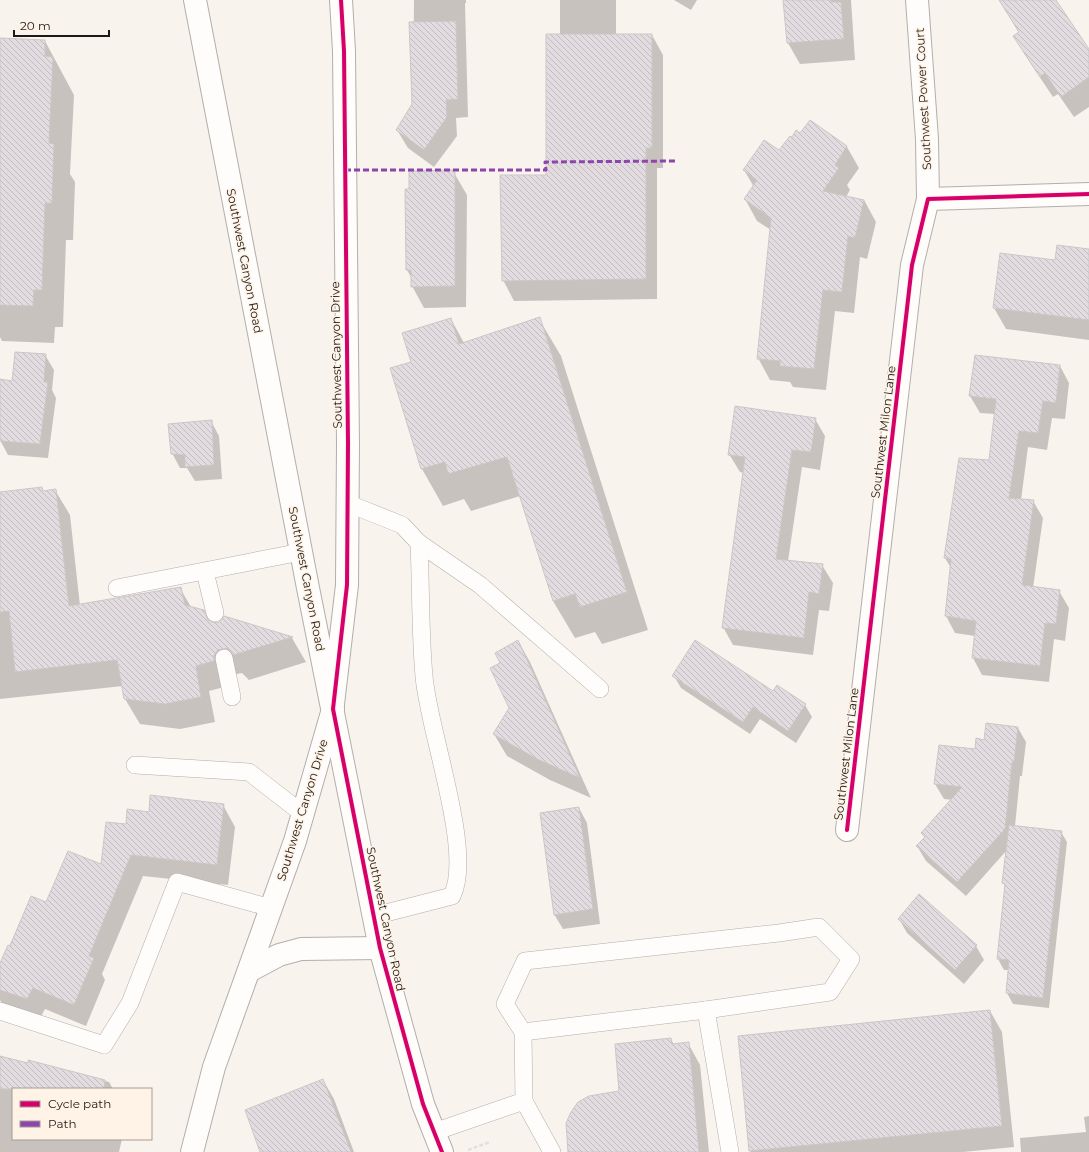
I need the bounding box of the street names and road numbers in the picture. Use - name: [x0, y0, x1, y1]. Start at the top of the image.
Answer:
- street label: Southwest Power Court: [912, 27, 934, 170]
- street label: Southwest Canyon Road: [224, 187, 266, 335]
- street label: Southwest Canyon Drive: [327, 281, 345, 429]
- street label: Southwest Milon Lane: [867, 365, 899, 499]
- street label: Southwest Canyon Road: [286, 505, 328, 653]
- street label: Southwest Milon Lane: [830, 687, 862, 821]
- street label: Southwest Canyon Drive: [273, 737, 331, 883]
- street label: Southwest Canyon Road: [363, 845, 409, 993]

